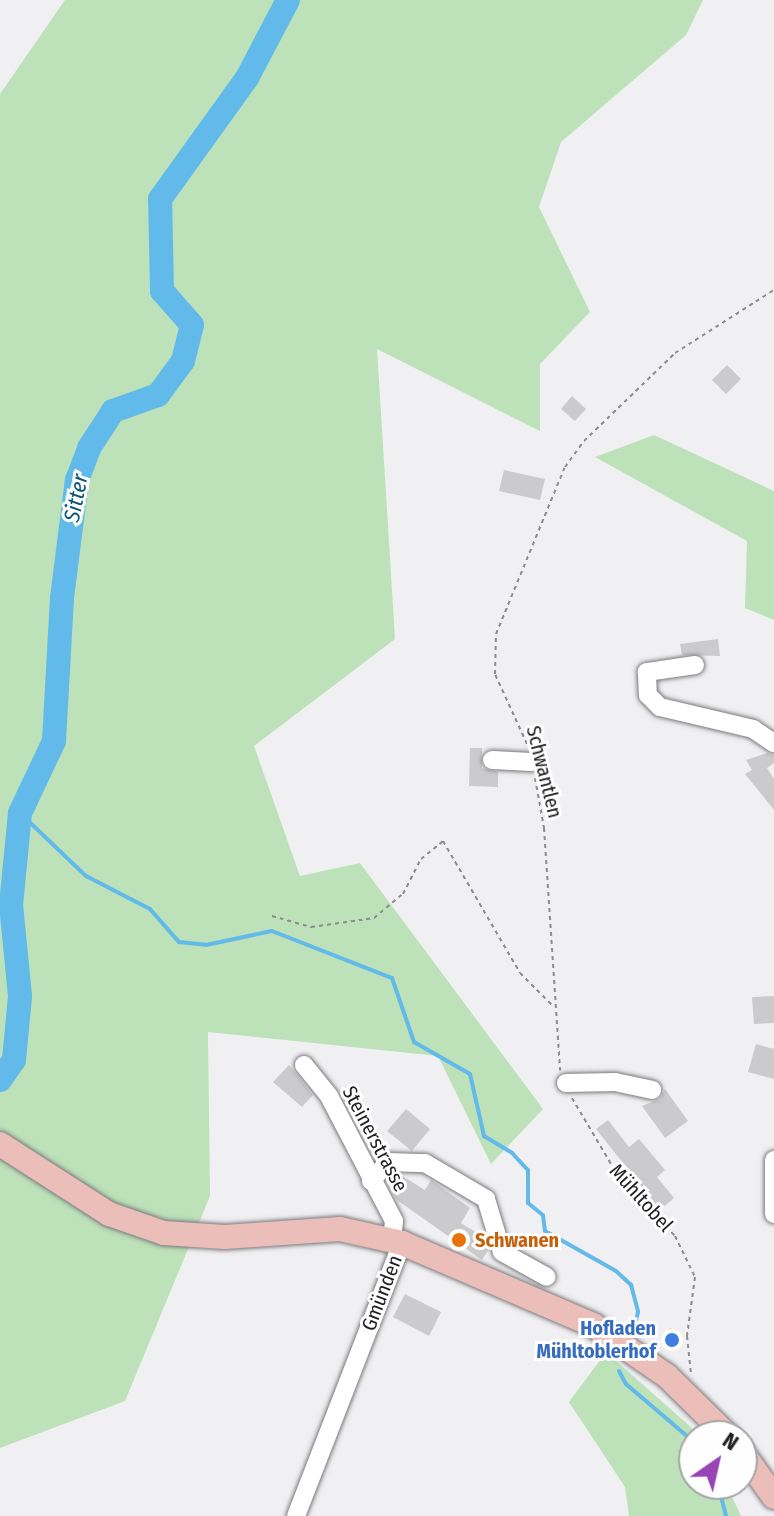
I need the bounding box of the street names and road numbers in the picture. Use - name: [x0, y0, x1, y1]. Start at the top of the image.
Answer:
- street label: Schwantlen: [521, 723, 567, 821]
- street label: Steinerstrasse: [337, 1082, 413, 1196]
- street label: Mühltobel: [604, 1159, 678, 1237]
- street label: Gmünden: [357, 1252, 407, 1334]

